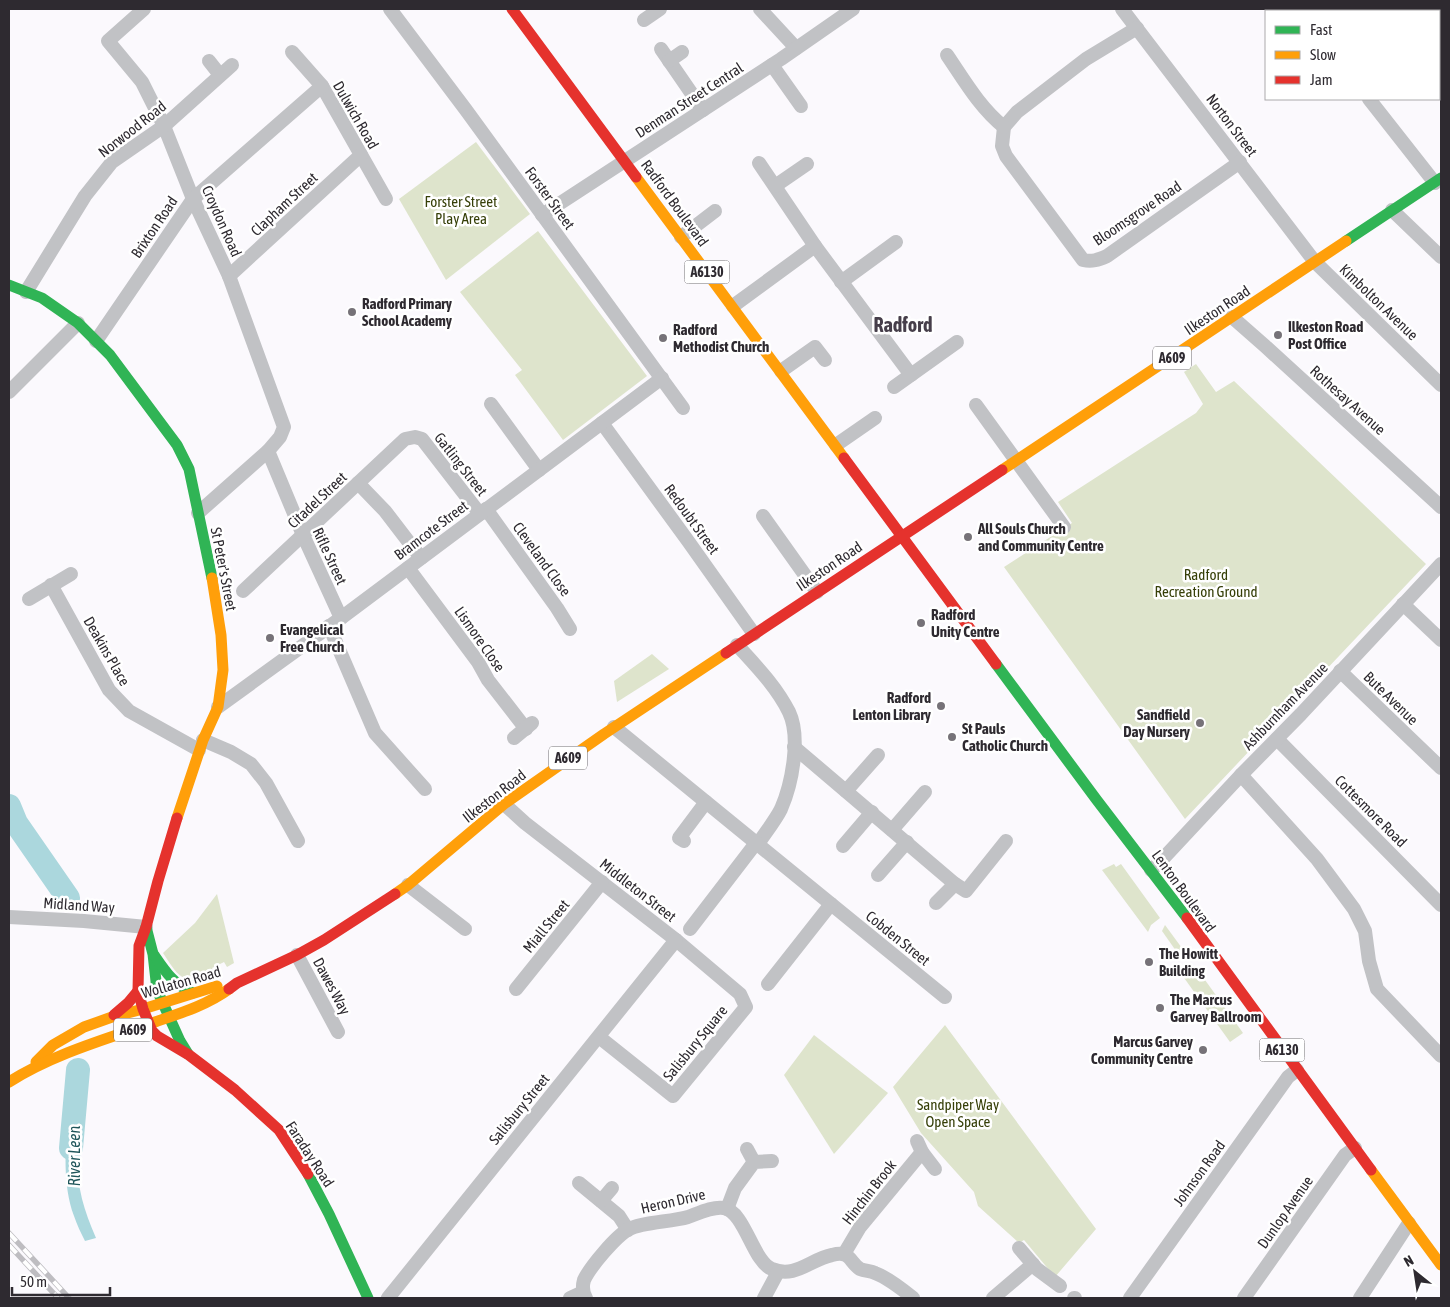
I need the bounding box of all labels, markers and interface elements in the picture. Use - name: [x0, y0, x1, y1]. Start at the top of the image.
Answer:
- legend: [1265, 10, 1440, 100]
- text: Fast: [1310, 21, 1332, 38]
- text: Slow: [1310, 46, 1336, 63]
- street label: Denman Street Central: [632, 59, 746, 141]
- text: Jam: [1310, 71, 1333, 88]
- street label: Dulwich Road: [330, 78, 382, 152]
- street label: Norton Street: [1203, 90, 1261, 160]
- street label: Norwood Road: [95, 97, 169, 161]
- street label: Radford Boulevard: [638, 156, 712, 250]
- street label: Forster Street: [522, 164, 578, 232]
- street label: Clapham Street: [247, 169, 321, 239]
- street label: Bloomsgrove Road: [1090, 177, 1184, 249]
- street label: Croydon Road: [199, 183, 245, 259]
- street label: Brixton Road: [127, 193, 181, 261]
- park label: Forster Street Play Area: [425, 193, 497, 227]
- road number: A6130: [684, 260, 730, 284]
- street label: Kimbolton Avenue: [1336, 261, 1422, 344]
- street label: Ilkeston Road: [1181, 282, 1253, 338]
- place label: Radford Primary School Academy: [362, 295, 453, 329]
- marker: Radford Primary School Academy: [346, 306, 358, 318]
- district label: Radford: [873, 313, 933, 336]
- place label: Ilkeston Road Post Office: [1288, 318, 1363, 352]
- place label: Radford Methodist Church: [673, 321, 769, 355]
- marker: Ilkeston Road Post Office: [1272, 329, 1284, 341]
- marker: Radford Methodist Church: [657, 332, 669, 344]
- road number: A609: [1153, 346, 1191, 369]
- street label: Rothesay Avenue: [1307, 362, 1389, 438]
- street label: Gatling Street: [431, 429, 491, 499]
- street label: Citadel Street: [284, 468, 350, 532]
- street label: Redoubt Street: [661, 481, 723, 557]
- street label: Bramcote Street: [391, 497, 471, 563]
- street label: Cleveland Close: [509, 519, 575, 599]
- place label: All Souls Church and Community Centre: [977, 520, 1104, 554]
- street label: Rifle Street: [309, 525, 351, 587]
- street label: St Peter's Street: [208, 526, 240, 612]
- marker: All Souls Church and Community Centre: [962, 531, 974, 543]
- street label: Ilkeston Road: [793, 538, 865, 594]
- park label: Radford Recreation Ground: [1154, 566, 1258, 600]
- street label: Lismore Close: [451, 603, 509, 675]
- place label: Radford Unity Centre: [931, 606, 1000, 640]
- street label: Deakins Place: [80, 613, 134, 689]
- marker: Radford Unity Centre: [915, 617, 927, 629]
- place label: Evangelical Free Church: [280, 621, 345, 655]
- marker: Evangelical Free Church: [264, 632, 276, 644]
- street label: Ashburnham Avenue: [1239, 659, 1331, 753]
- street label: Bute Avenue: [1360, 668, 1422, 728]
- place label: Radford Lenton Library: [852, 689, 932, 723]
- marker: Radford Lenton Library: [935, 700, 947, 712]
- place label: Sandfield Day Nursery: [1123, 706, 1191, 740]
- marker: Sandfield Day Nursery: [1194, 717, 1206, 729]
- place label: St Pauls Catholic Church: [962, 720, 1048, 754]
- marker: St Pauls Catholic Church: [946, 731, 958, 743]
- road number: A609: [549, 746, 587, 770]
- street label: Ilkeston Road: [459, 766, 529, 826]
- street label: Cottesmore Road: [1332, 772, 1410, 850]
- street label: Lenton Boulevard: [1149, 847, 1219, 935]
- street label: Middleton Street: [597, 855, 679, 925]
- street label: Midland Way: [43, 894, 115, 916]
- street label: Miall Street: [519, 896, 573, 956]
- street label: Cobden Street: [863, 907, 933, 969]
- place label: The Howitt Building: [1159, 945, 1219, 979]
- street label: Dawes Way: [310, 955, 354, 1017]
- marker: The Howitt Building: [1143, 956, 1155, 968]
- street label: Wollaton Road: [139, 963, 223, 1001]
- place label: The Marcus Garvey Ballroom: [1170, 991, 1262, 1025]
- street label: Salisbury Square: [659, 1002, 731, 1084]
- marker: The Marcus Garvey Ballroom: [1154, 1002, 1166, 1014]
- road number: A609: [114, 1018, 152, 1042]
- place label: Marcus Garvey Community Centre: [1091, 1033, 1194, 1067]
- road number: A6130: [1260, 1038, 1304, 1062]
- marker: Marcus Garvey Community Centre: [1197, 1044, 1209, 1056]
- street label: Salisbury Street: [485, 1070, 553, 1148]
- park label: Sandpiper Way Open Space: [917, 1096, 999, 1130]
- street label: Faraday Road: [283, 1118, 337, 1190]
- water label: River Leen: [65, 1126, 83, 1186]
- street label: Johnson Road: [1170, 1137, 1228, 1209]
- street label: Hinchin Brook: [839, 1156, 900, 1228]
- street label: Dunlop Avenue: [1254, 1172, 1316, 1251]
- street label: Heron Drive: [639, 1185, 707, 1217]
- north arrow: [1390, 1247, 1440, 1297]
- text: N: [1401, 1252, 1416, 1270]
- scale bar: [12, 1264, 110, 1296]
- text: 50 m: [20, 1273, 47, 1290]

